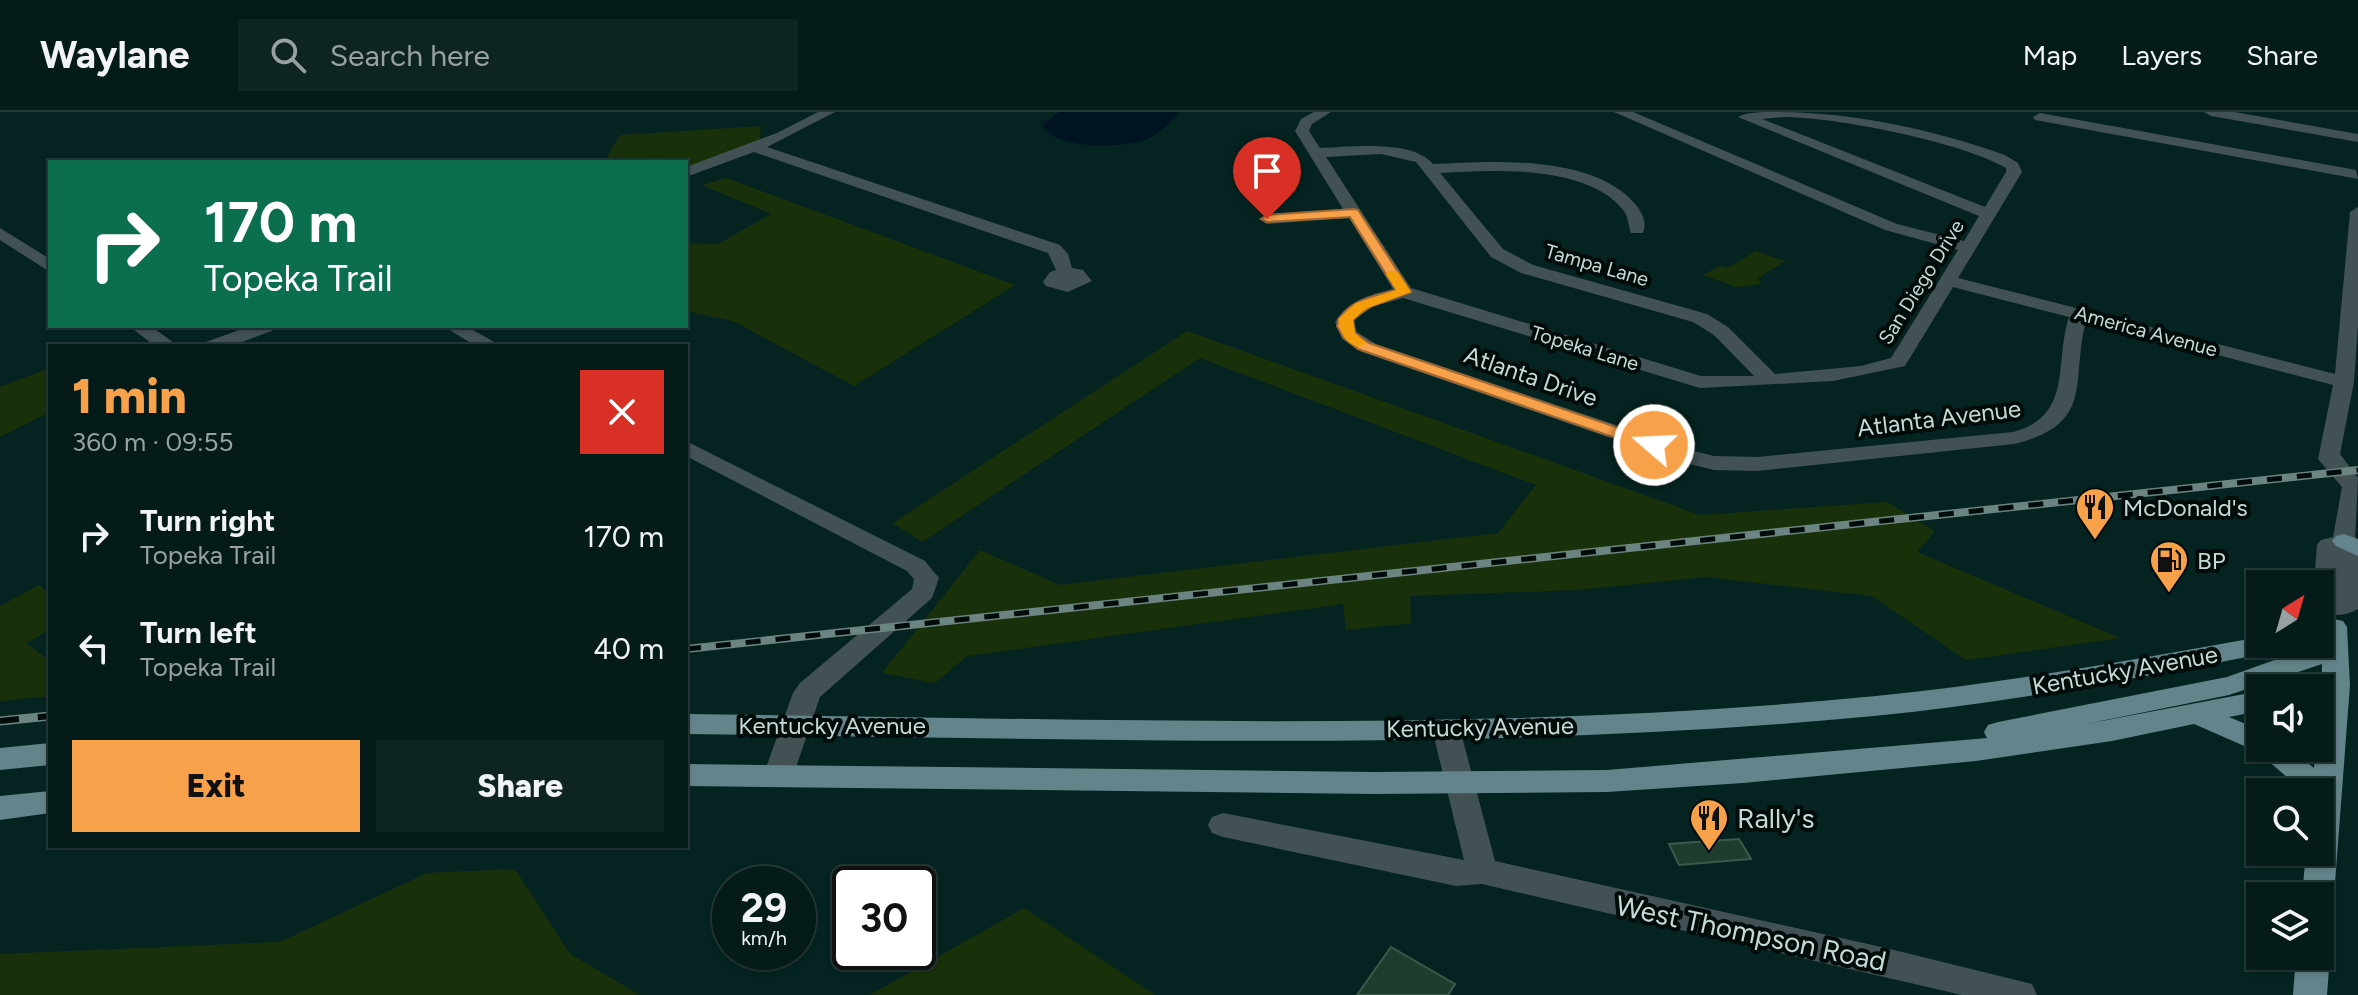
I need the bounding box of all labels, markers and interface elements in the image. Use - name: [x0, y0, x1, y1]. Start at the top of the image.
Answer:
- search box: [238, 19, 798, 91]
- text: Waylane: [40, 32, 190, 78]
- icon: search: [266, 33, 310, 77]
- text: Search here: [330, 37, 490, 74]
- text: Map: [2023, 38, 2077, 72]
- text: Layers: [2121, 38, 2202, 72]
- text: Share: [2246, 38, 2318, 72]
- pin: [1233, 137, 1301, 219]
- icon: arrive: [1245, 149, 1289, 193]
- text: 170 m: [204, 189, 357, 256]
- icon: right: [72, 192, 176, 296]
- street label: San Diego Drive: [1873, 215, 1969, 349]
- street label: Tampa Lane: [1542, 239, 1652, 291]
- text: Topeka Trail: [204, 257, 393, 300]
- street label: America Avenue: [2072, 300, 2220, 362]
- street label: Topeka Lane: [1528, 320, 1642, 376]
- street label: Atlanta Drive: [1461, 340, 1601, 412]
- text: 1 min: [72, 367, 187, 425]
- button: close: [580, 370, 664, 454]
- street label: Atlanta Avenue: [1856, 394, 2022, 442]
- position arrow: [1612, 403, 1696, 487]
- text: 360 m · 09:55: [72, 426, 233, 458]
- restaurant icon: McDonald's: [2074, 486, 2116, 541]
- place label: McDonald's: [2123, 493, 2248, 522]
- text: Turn right: [140, 502, 275, 539]
- icon: right: [72, 514, 116, 558]
- text: 170 m: [583, 518, 664, 555]
- text: Topeka Trail: [140, 539, 276, 571]
- fuel station icon: BP: [2148, 539, 2190, 594]
- place label: BP: [2197, 546, 2226, 575]
- north arrow: [2246, 570, 2334, 658]
- map controls: [2246, 570, 2334, 970]
- text: Turn left: [140, 614, 257, 651]
- icon: left: [72, 626, 116, 670]
- text: 40 m: [593, 630, 664, 667]
- street label: Kentucky Avenue: [2030, 639, 2220, 701]
- text: Topeka Trail: [140, 651, 276, 683]
- button: sound: [2246, 674, 2334, 762]
- street label: Kentucky Avenue: [738, 711, 926, 740]
- street label: Kentucky Avenue: [1386, 711, 1574, 743]
- button: Exit: [72, 740, 360, 832]
- button: Share: [376, 740, 664, 832]
- button: search: [2246, 778, 2334, 866]
- restaurant icon: Rally's: [1688, 797, 1730, 852]
- place label: Rally's: [1737, 801, 1815, 835]
- speed limit sign: 30: [832, 866, 936, 970]
- button: layers: [2246, 882, 2334, 970]
- text: 29: [741, 884, 787, 932]
- street label: West Thompson Road: [1613, 888, 1889, 978]
- text: km/h: [741, 926, 787, 950]

